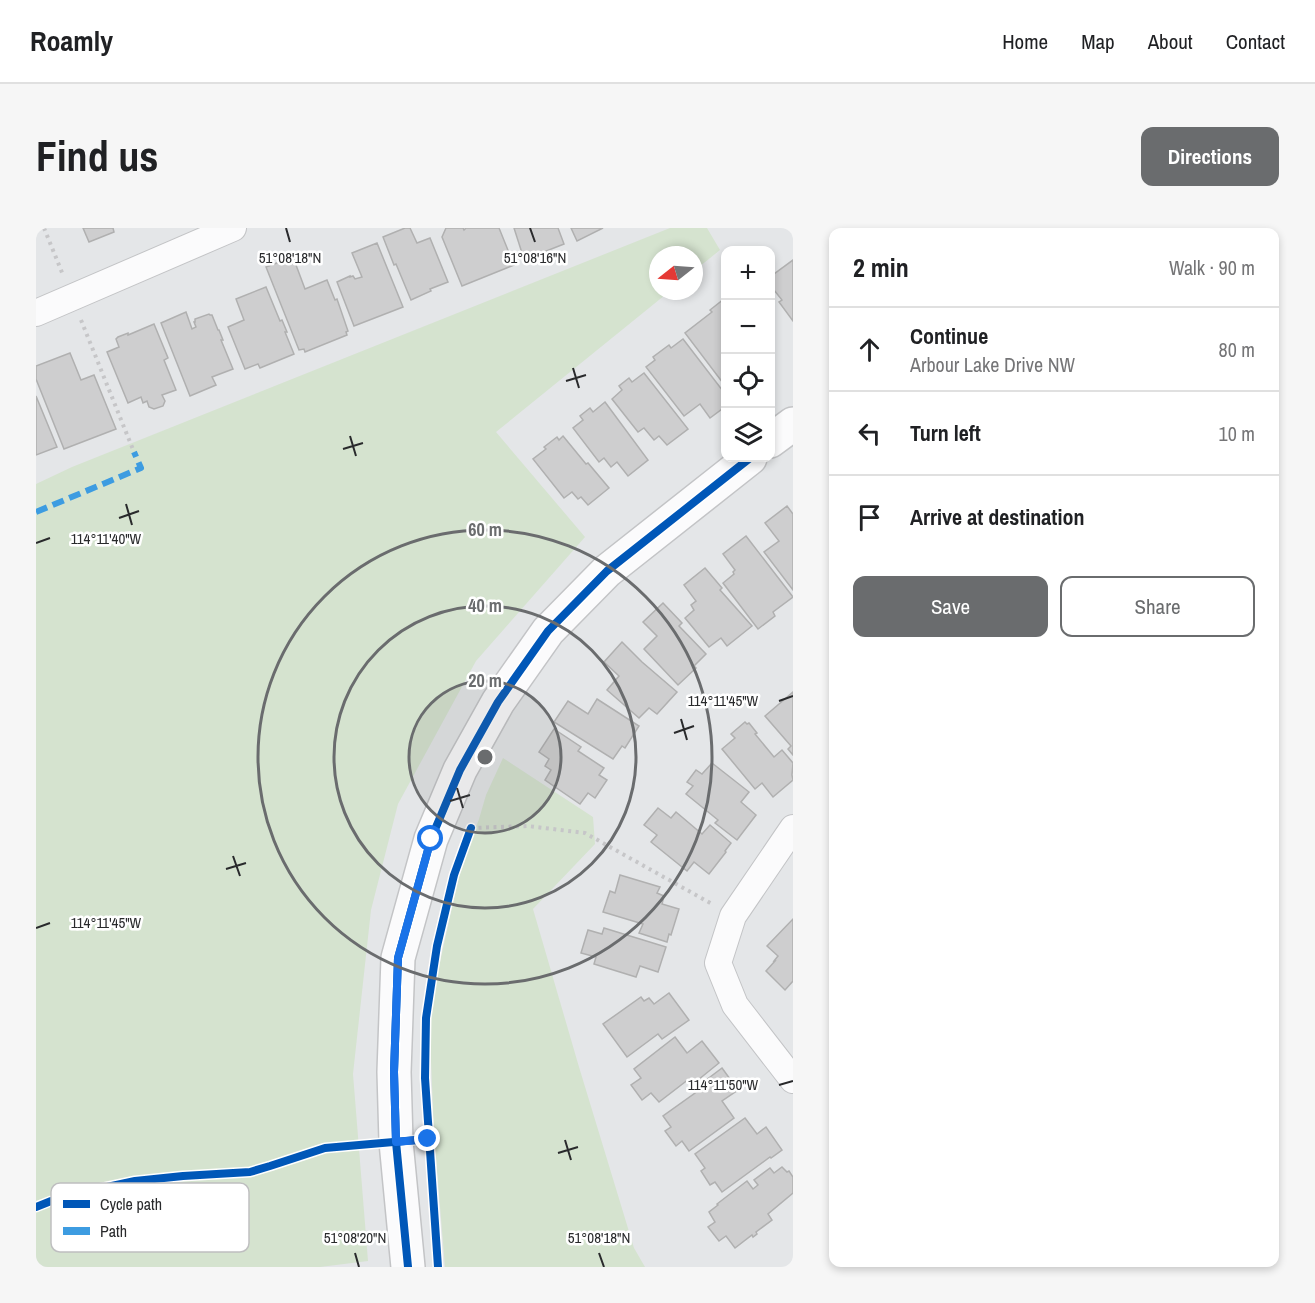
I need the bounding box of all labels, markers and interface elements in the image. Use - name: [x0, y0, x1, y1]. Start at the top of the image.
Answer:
- text: Roamly: [30, 22, 113, 60]
- text: Home: [1002, 27, 1048, 56]
- text: Map: [1081, 27, 1115, 56]
- text: About: [1148, 27, 1193, 56]
- text: Contact: [1226, 27, 1285, 56]
- button: Directions: [1141, 127, 1279, 186]
- text: Find us: [36, 128, 158, 184]
- north arrow: [649, 246, 703, 300]
- map controls: [721, 246, 775, 462]
- button: +: [721, 246, 775, 300]
- text: 51°08'18"N: [259, 247, 321, 268]
- text: 51°08'16"N: [504, 247, 566, 268]
- text: 2 min: [853, 250, 909, 285]
- text: Walk · 90 m: [1169, 254, 1255, 281]
- button: −: [721, 300, 775, 354]
- text: Continue: [910, 321, 988, 351]
- icon: ahead: [853, 333, 886, 366]
- text: 80 m: [1219, 336, 1255, 363]
- text: Arbour Lake Drive NW: [910, 351, 1075, 378]
- button: locate: [721, 354, 775, 408]
- button: layers: [721, 408, 775, 462]
- icon: left: [853, 417, 886, 450]
- text: Turn left: [910, 418, 981, 448]
- text: 10 m: [1219, 420, 1255, 447]
- icon: arrive: [853, 501, 886, 534]
- text: Arrive at destination: [910, 502, 1084, 532]
- text: 60 m: [468, 517, 502, 542]
- text: 114°11'40"W: [71, 528, 142, 549]
- button: Save: [853, 576, 1048, 637]
- button: Share: [1060, 576, 1255, 637]
- text: 40 m: [468, 593, 502, 618]
- text: 20 m: [468, 668, 502, 693]
- text: 114°11'45"W: [688, 690, 759, 711]
- centre of rings: [475, 747, 495, 767]
- route start: [417, 825, 443, 851]
- text: 114°11'45"W: [71, 912, 142, 933]
- text: 114°11'50"W: [688, 1074, 759, 1095]
- route end: [414, 1125, 440, 1151]
- legend: [51, 1183, 249, 1252]
- text: Cycle path: [100, 1193, 162, 1215]
- text: Path: [100, 1220, 127, 1242]
- text: 51°08'20"N: [324, 1227, 386, 1248]
- text: 51°08'18"N: [568, 1227, 630, 1248]

